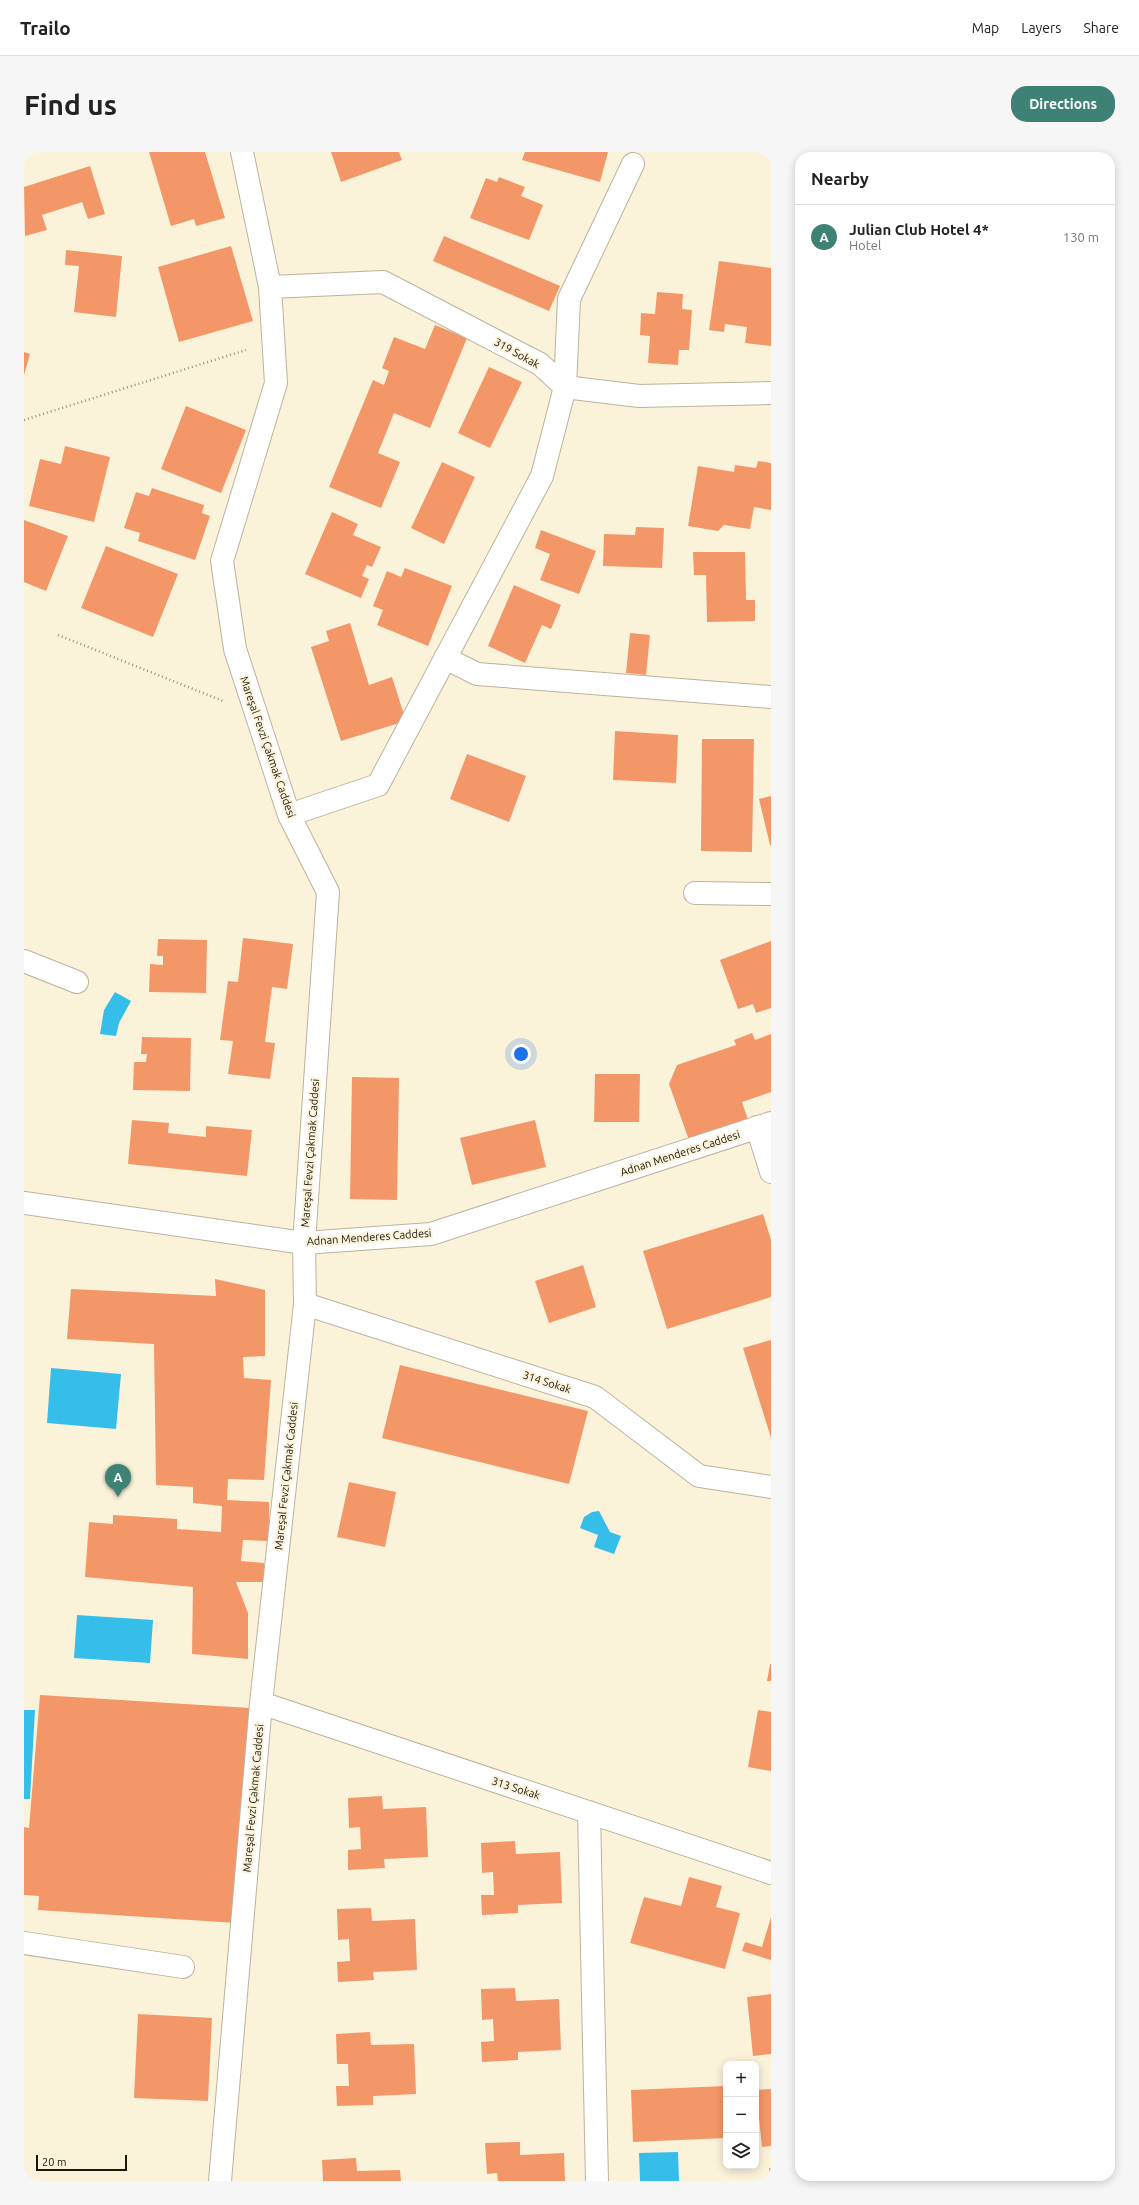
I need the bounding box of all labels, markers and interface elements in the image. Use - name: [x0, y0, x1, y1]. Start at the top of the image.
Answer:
- text: Trailo: [20, 17, 71, 39]
- text: Map: [972, 20, 999, 36]
- text: Layers: [1021, 20, 1061, 36]
- text: Share: [1083, 20, 1119, 36]
- button: Directions: [1011, 86, 1115, 122]
- text: Find us: [24, 89, 117, 120]
- text: Nearby: [811, 169, 869, 188]
- text: Julian Club Hotel 4*: [849, 221, 989, 238]
- text: A: [819, 230, 829, 244]
- text: 130 m: [1063, 230, 1099, 244]
- text: Hotel: [849, 238, 881, 252]
- street label: 319 Sokak: [492, 336, 542, 371]
- street label: Mareşal Fevzi Çakmak Caddesi: [238, 675, 298, 819]
- your location: [511, 1044, 531, 1064]
- street label: Mareşal Fevzi Çakmak Caddesi: [299, 1078, 321, 1228]
- street label: Adnan Menderes Caddesi: [619, 1128, 741, 1178]
- street label: Adnan Menderes Caddesi: [306, 1227, 432, 1247]
- street label: 314 Sokak: [521, 1369, 573, 1396]
- street label: Mareşal Fevzi Çakmak Caddesi: [272, 1401, 300, 1551]
- pin: A: [105, 1464, 131, 1497]
- street label: Mareşal Fevzi Çakmak Caddesi: [241, 1723, 265, 1873]
- street label: 313 Sokak: [490, 1775, 542, 1802]
- map controls: [723, 2061, 759, 2169]
- button: +: [723, 2061, 759, 2097]
- button: −: [723, 2097, 759, 2133]
- button: layers: [723, 2133, 759, 2169]
- scale bar: [36, 2153, 127, 2172]
- text: 20 m: [42, 2156, 66, 2168]

